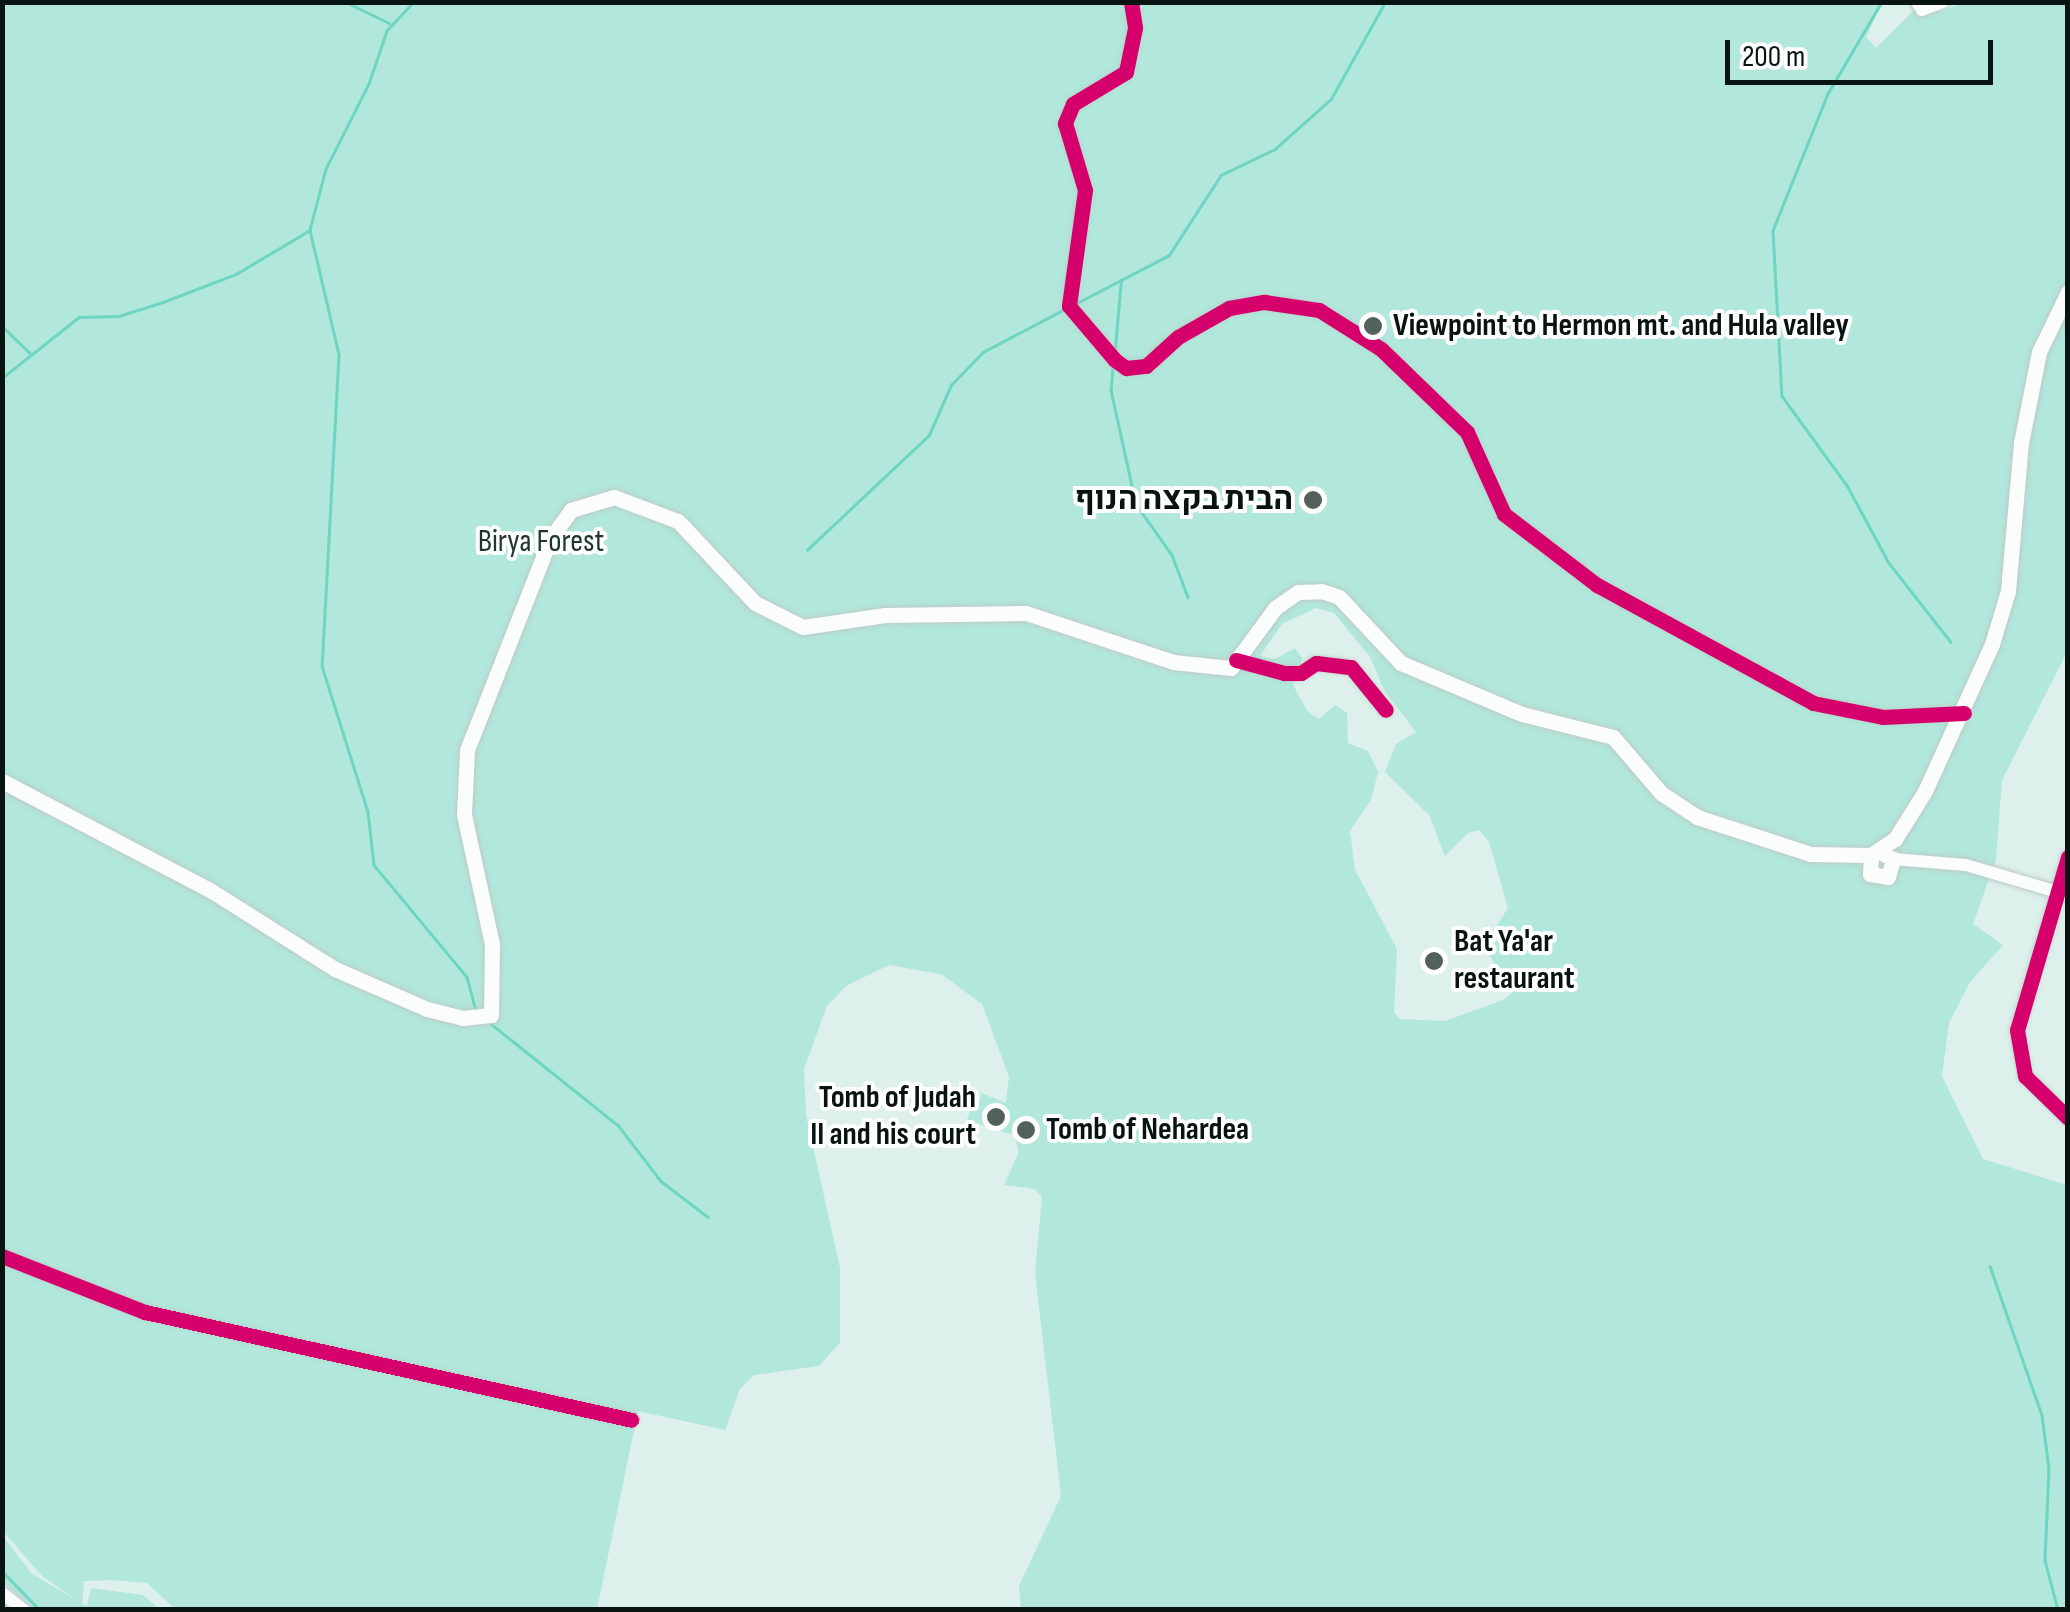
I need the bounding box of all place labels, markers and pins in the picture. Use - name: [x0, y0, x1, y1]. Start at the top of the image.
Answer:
- place label: Viewpoint to Hermon mt. and Hula valley: [1393, 307, 1849, 345]
- marker: Viewpoint to Hermon mt. and Hula valley: [1362, 315, 1384, 337]
- place label: הבית בקצה הנוף: [1075, 481, 1293, 519]
- marker: הבית בקצה הנוף: [1302, 489, 1324, 511]
- place label: Bat Ya'ar restaurant: [1454, 924, 1575, 999]
- marker: Bat Ya'ar restaurant: [1423, 950, 1445, 972]
- place label: Tomb of Judah II and his court: [810, 1080, 976, 1155]
- marker: Tomb of Judah II and his court: [985, 1106, 1007, 1128]
- place label: Tomb of Nehardea: [1046, 1111, 1249, 1149]
- marker: Tomb of Nehardea: [1015, 1119, 1037, 1141]

